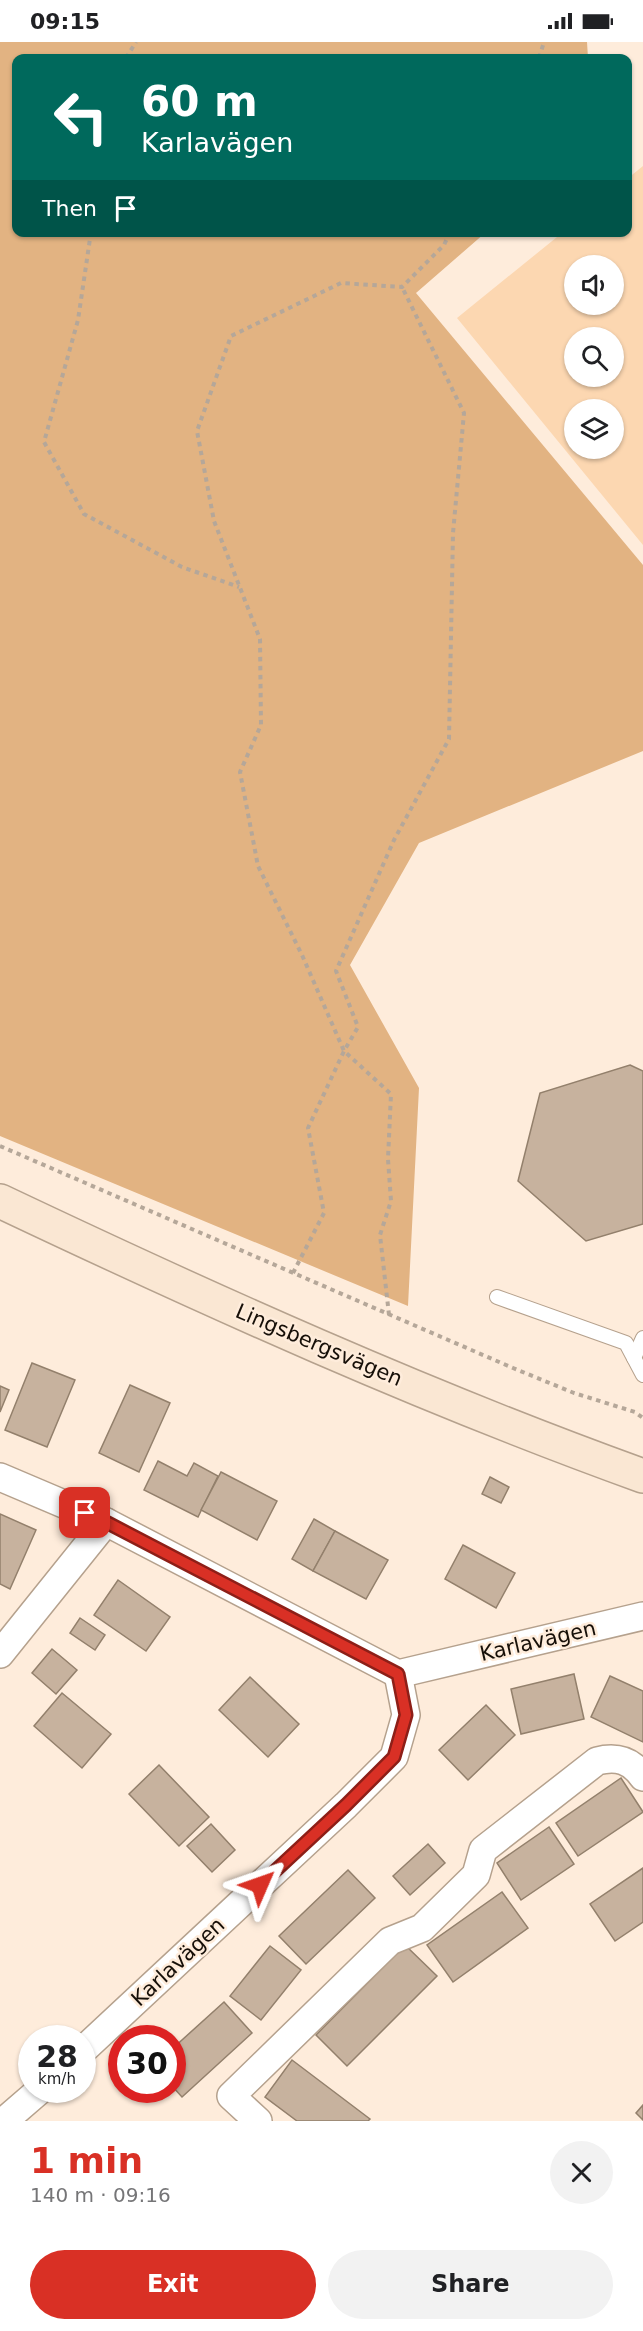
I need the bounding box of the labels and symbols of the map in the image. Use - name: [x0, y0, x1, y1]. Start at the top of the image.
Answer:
- street label: Lingsbergsvägen: [232, 1299, 406, 1391]
- pin: [59, 1487, 110, 1538]
- street label: Karlavägen: [478, 1616, 598, 1666]
- position arrow: [228, 1853, 292, 1917]
- street label: Karlavägen: [126, 1913, 230, 2011]
- speed limit sign: 30: [108, 2025, 186, 2103]

